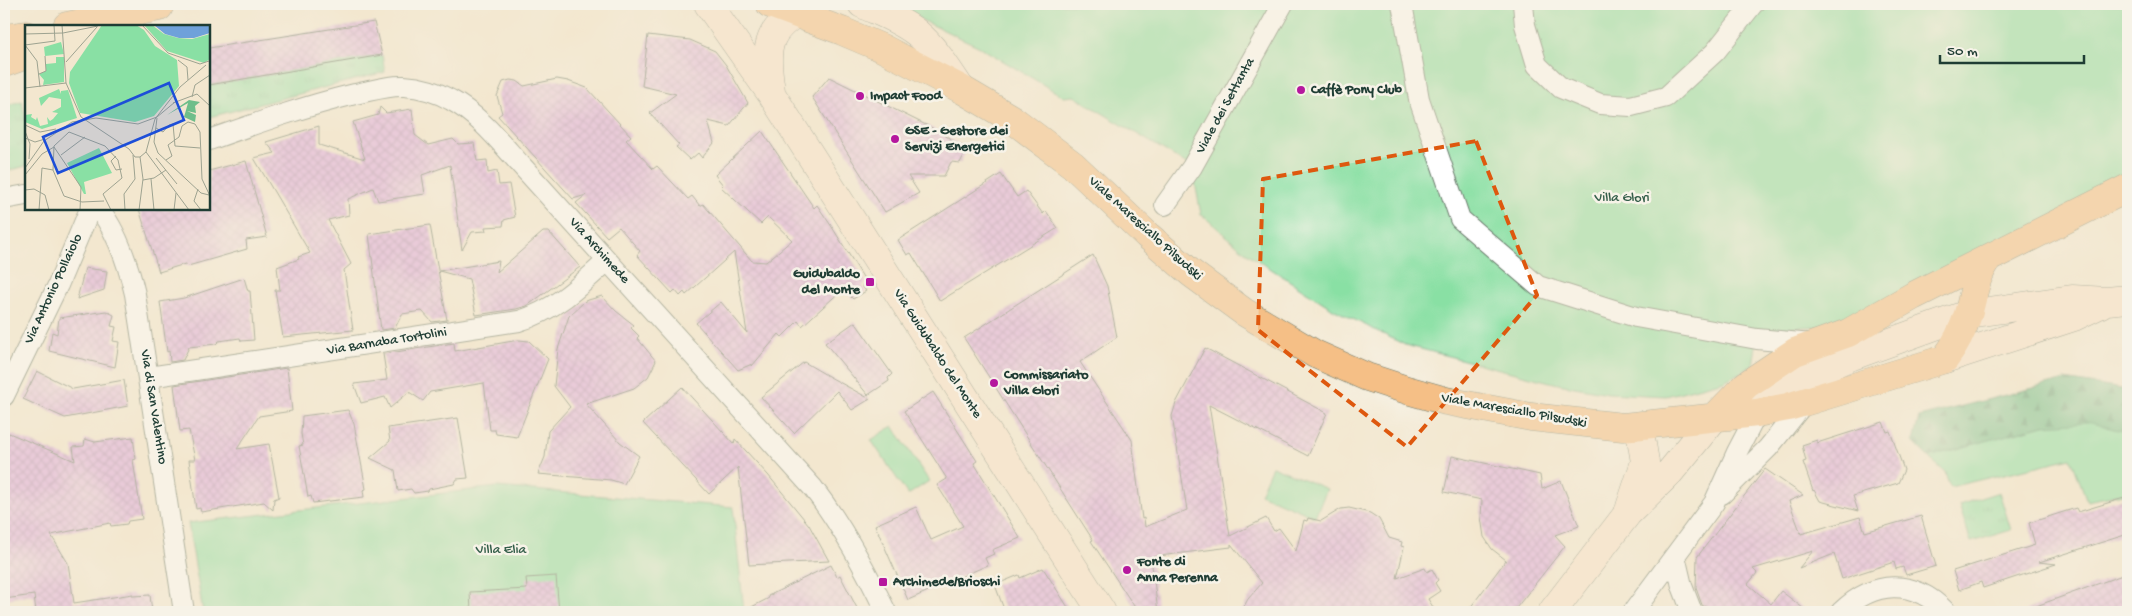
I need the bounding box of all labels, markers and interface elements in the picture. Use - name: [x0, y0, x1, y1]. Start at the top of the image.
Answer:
- inset map: [25, 25, 210, 210]
- scale bar: [1940, 32, 2083, 64]
- text: 50 m: [1947, 43, 1978, 61]
- street label: Viale dei Settanta: [1192, 54, 1260, 158]
- place label: Caffè Pony Club: [1310, 82, 1403, 99]
- marker: Caffè Pony Club: [1295, 84, 1307, 96]
- place label: Impact Food: [870, 88, 943, 105]
- marker: Impact Food: [854, 90, 866, 102]
- place label: GSE - Gestore dei Servizi Energetici: [905, 123, 1008, 156]
- marker: GSE - Gestore dei Servizi Energetici: [889, 133, 901, 145]
- street label: Viale Maresciallo Pilsudski: [1084, 173, 1206, 285]
- park label: Villa Glori: [1593, 190, 1650, 207]
- street label: Via Archimede: [564, 214, 634, 288]
- street label: Via Antonio Pollaiolo: [21, 231, 87, 348]
- place label: Guidubaldo del Monte: [793, 266, 861, 299]
- marker: Guidubaldo del Monte: [864, 276, 876, 288]
- street label: Via Guidubaldo del Monte: [888, 285, 986, 422]
- street label: Via Barnaba Tortolini: [325, 324, 448, 360]
- street label: Via di San Valentino: [135, 347, 170, 466]
- place label: Commissariato Villa Glori: [1003, 367, 1089, 400]
- marker: Commissariato Villa Glori: [988, 377, 1000, 389]
- street label: Viale Maresciallo Pilsudski: [1439, 390, 1588, 432]
- park label: Villa Elia: [475, 542, 528, 559]
- place label: Fonte di Anna Perenna: [1136, 554, 1219, 587]
- marker: Fonte di Anna Perenna: [1121, 564, 1133, 576]
- place label: Archimede/Brioschi: [892, 574, 1000, 591]
- marker: Archimede/Brioschi: [877, 576, 889, 588]

